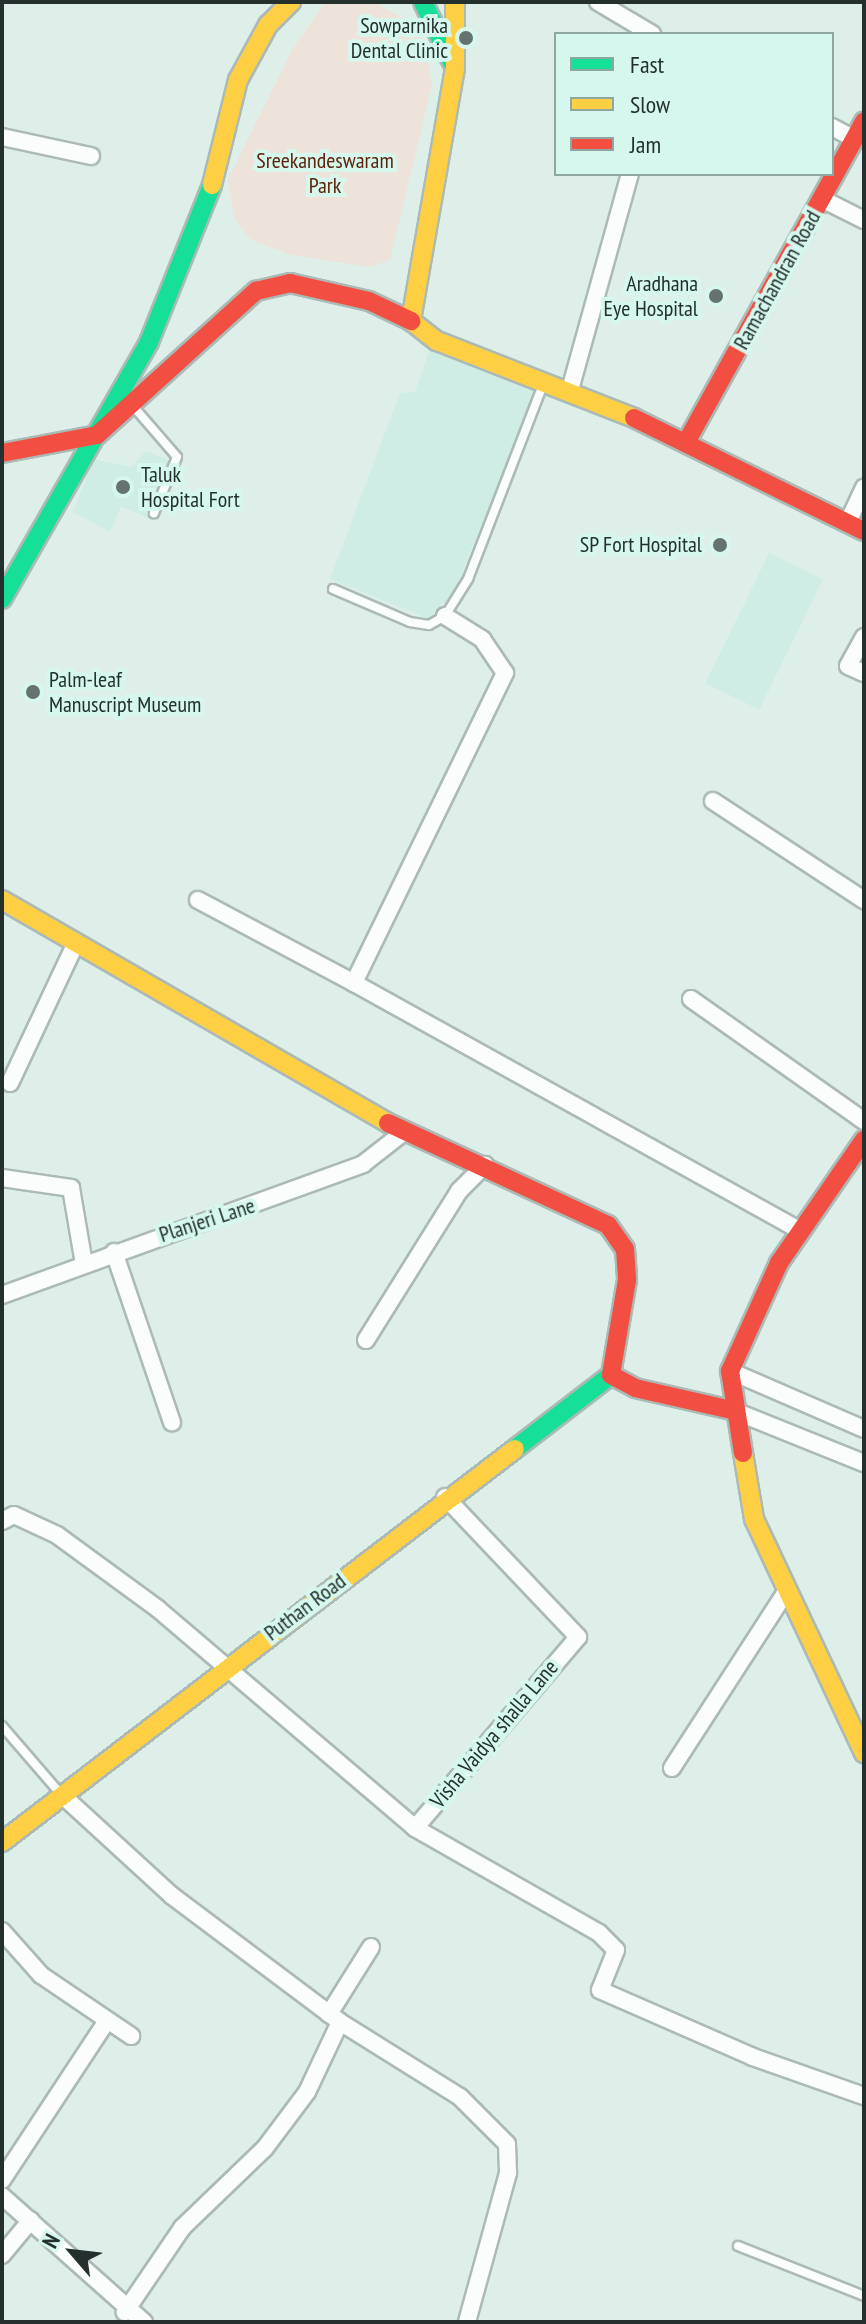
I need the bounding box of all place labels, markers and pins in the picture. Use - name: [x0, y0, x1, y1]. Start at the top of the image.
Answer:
- place label: Sowparnika Dental Clinic: [351, 12, 448, 64]
- marker: Sowparnika Dental Clinic: [455, 27, 477, 49]
- place label: Aradhana Eye Hospital: [603, 270, 698, 322]
- marker: Aradhana Eye Hospital: [705, 285, 727, 307]
- place label: Taluk Hospital Fort: [141, 461, 240, 512]
- marker: Taluk Hospital Fort: [112, 476, 134, 498]
- place label: SP Fort Hospital: [579, 532, 702, 558]
- marker: SP Fort Hospital: [709, 534, 731, 556]
- place label: Palm-leaf Manuscript Museum: [49, 666, 201, 718]
- marker: Palm-leaf Manuscript Museum: [24, 683, 42, 701]

